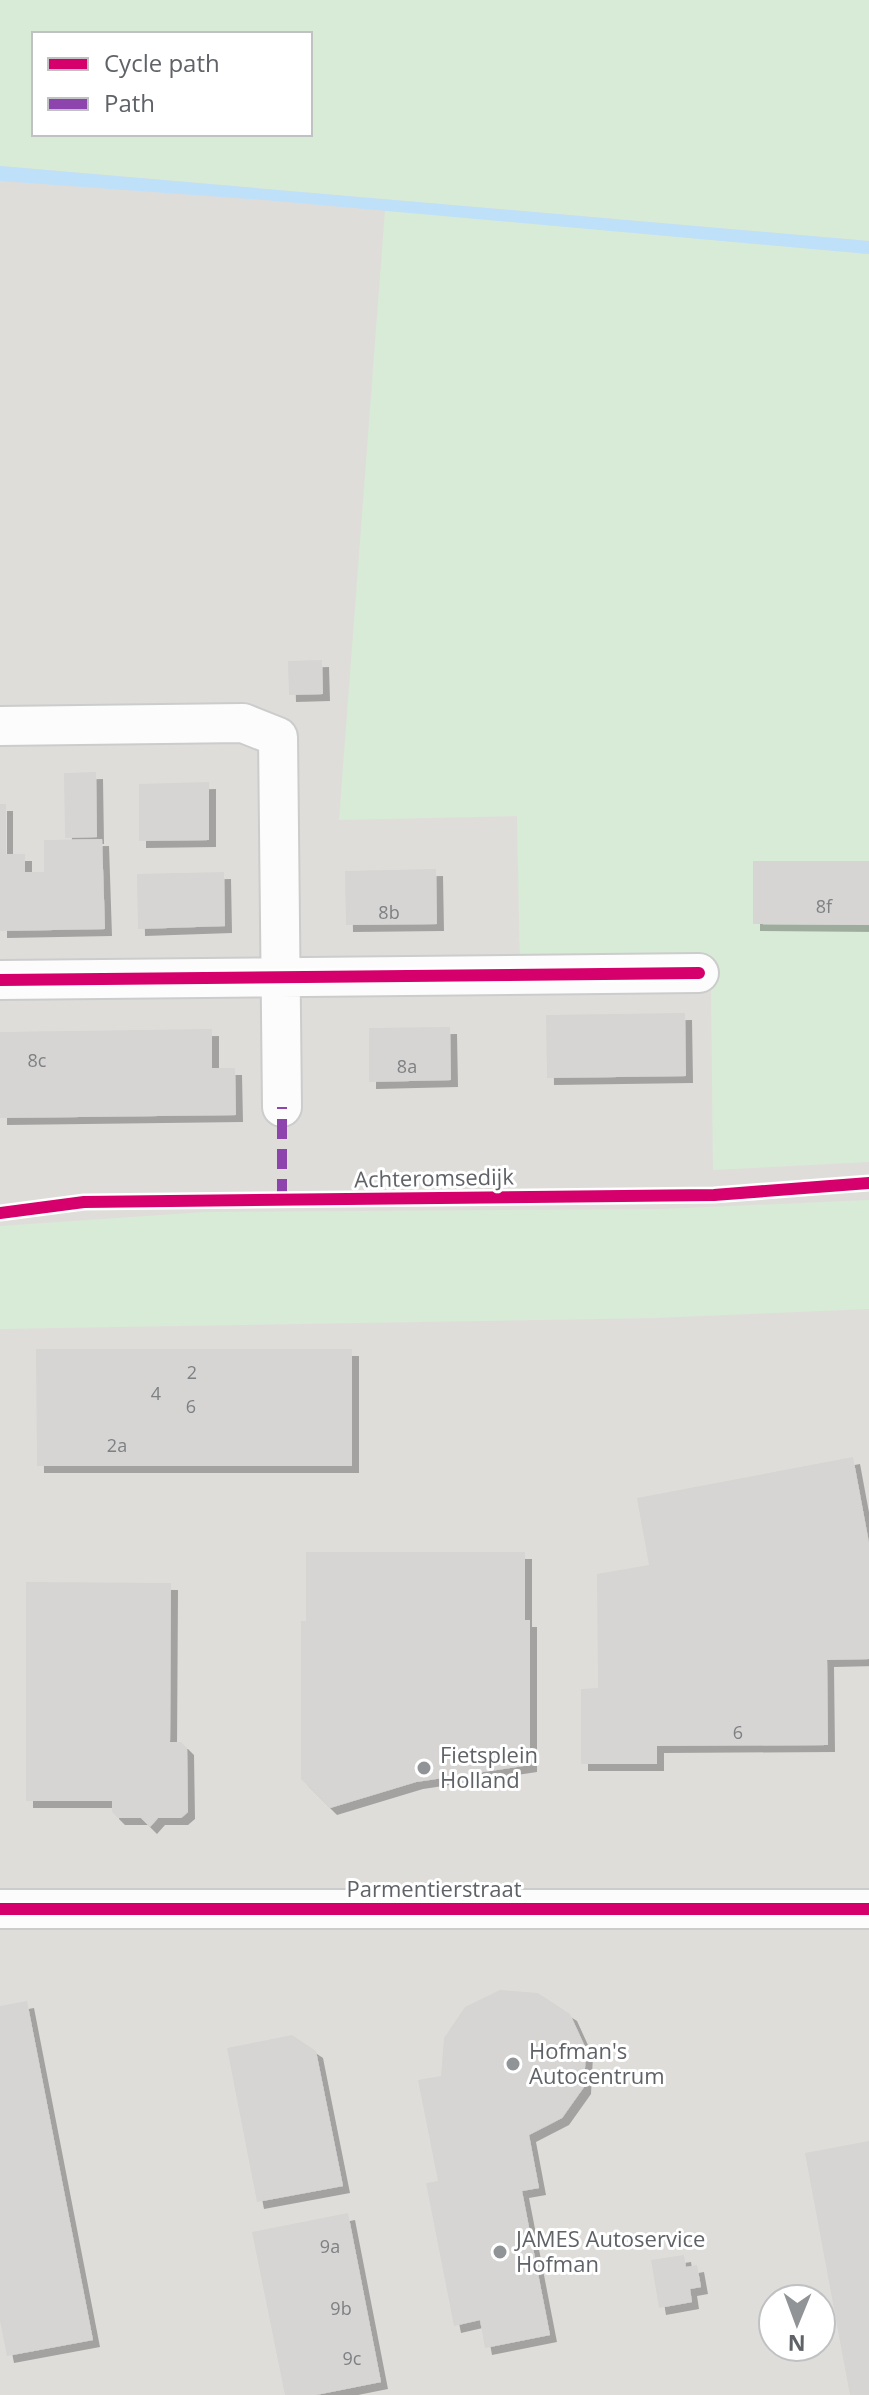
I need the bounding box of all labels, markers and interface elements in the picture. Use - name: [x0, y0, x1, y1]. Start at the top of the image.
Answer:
- legend: [32, 32, 312, 136]
- text: Cycle path: [104, 46, 220, 79]
- text: Path: [104, 86, 155, 119]
- house number: 8f: [816, 894, 833, 918]
- house number: 8b: [378, 900, 400, 924]
- house number: 8c: [28, 1048, 47, 1072]
- house number: 8a: [397, 1054, 417, 1078]
- street label: Achteromsedijk: [354, 1161, 515, 1193]
- house number: 2: [187, 1360, 197, 1384]
- house number: 4: [151, 1381, 161, 1405]
- house number: 6: [186, 1394, 196, 1418]
- house number: 2a: [107, 1433, 127, 1457]
- house number: 6: [733, 1720, 743, 1744]
- place label: Fietsplein Holland: [440, 1739, 538, 1794]
- marker: Fietsplein Holland: [415, 1759, 433, 1777]
- street label: Parmentierstraat: [346, 1873, 522, 1903]
- place label: Hofman's Autocentrum: [529, 2035, 665, 2090]
- marker: Hofman's Autocentrum: [504, 2055, 522, 2073]
- place label: JAMES Autoservice Hofman: [514, 2223, 705, 2278]
- house number: 9a: [320, 2234, 340, 2258]
- marker: JAMES Autoservice Hofman: [491, 2243, 509, 2261]
- north arrow: [757, 2283, 837, 2363]
- house number: 9b: [330, 2296, 352, 2320]
- text: N: [787, 2329, 806, 2359]
- house number: 9c: [343, 2346, 362, 2370]

